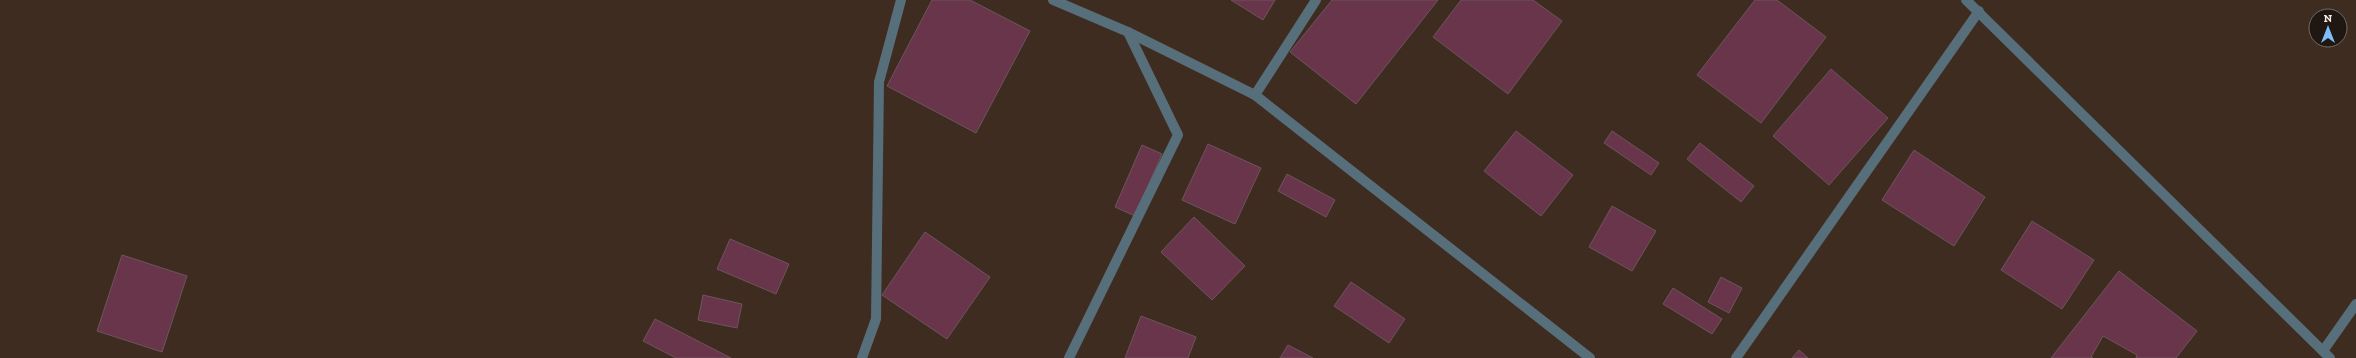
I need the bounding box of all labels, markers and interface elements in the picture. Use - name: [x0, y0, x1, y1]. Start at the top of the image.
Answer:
- north arrow: [2308, 8, 2348, 48]
- text: N: [2324, 12, 2333, 25]

